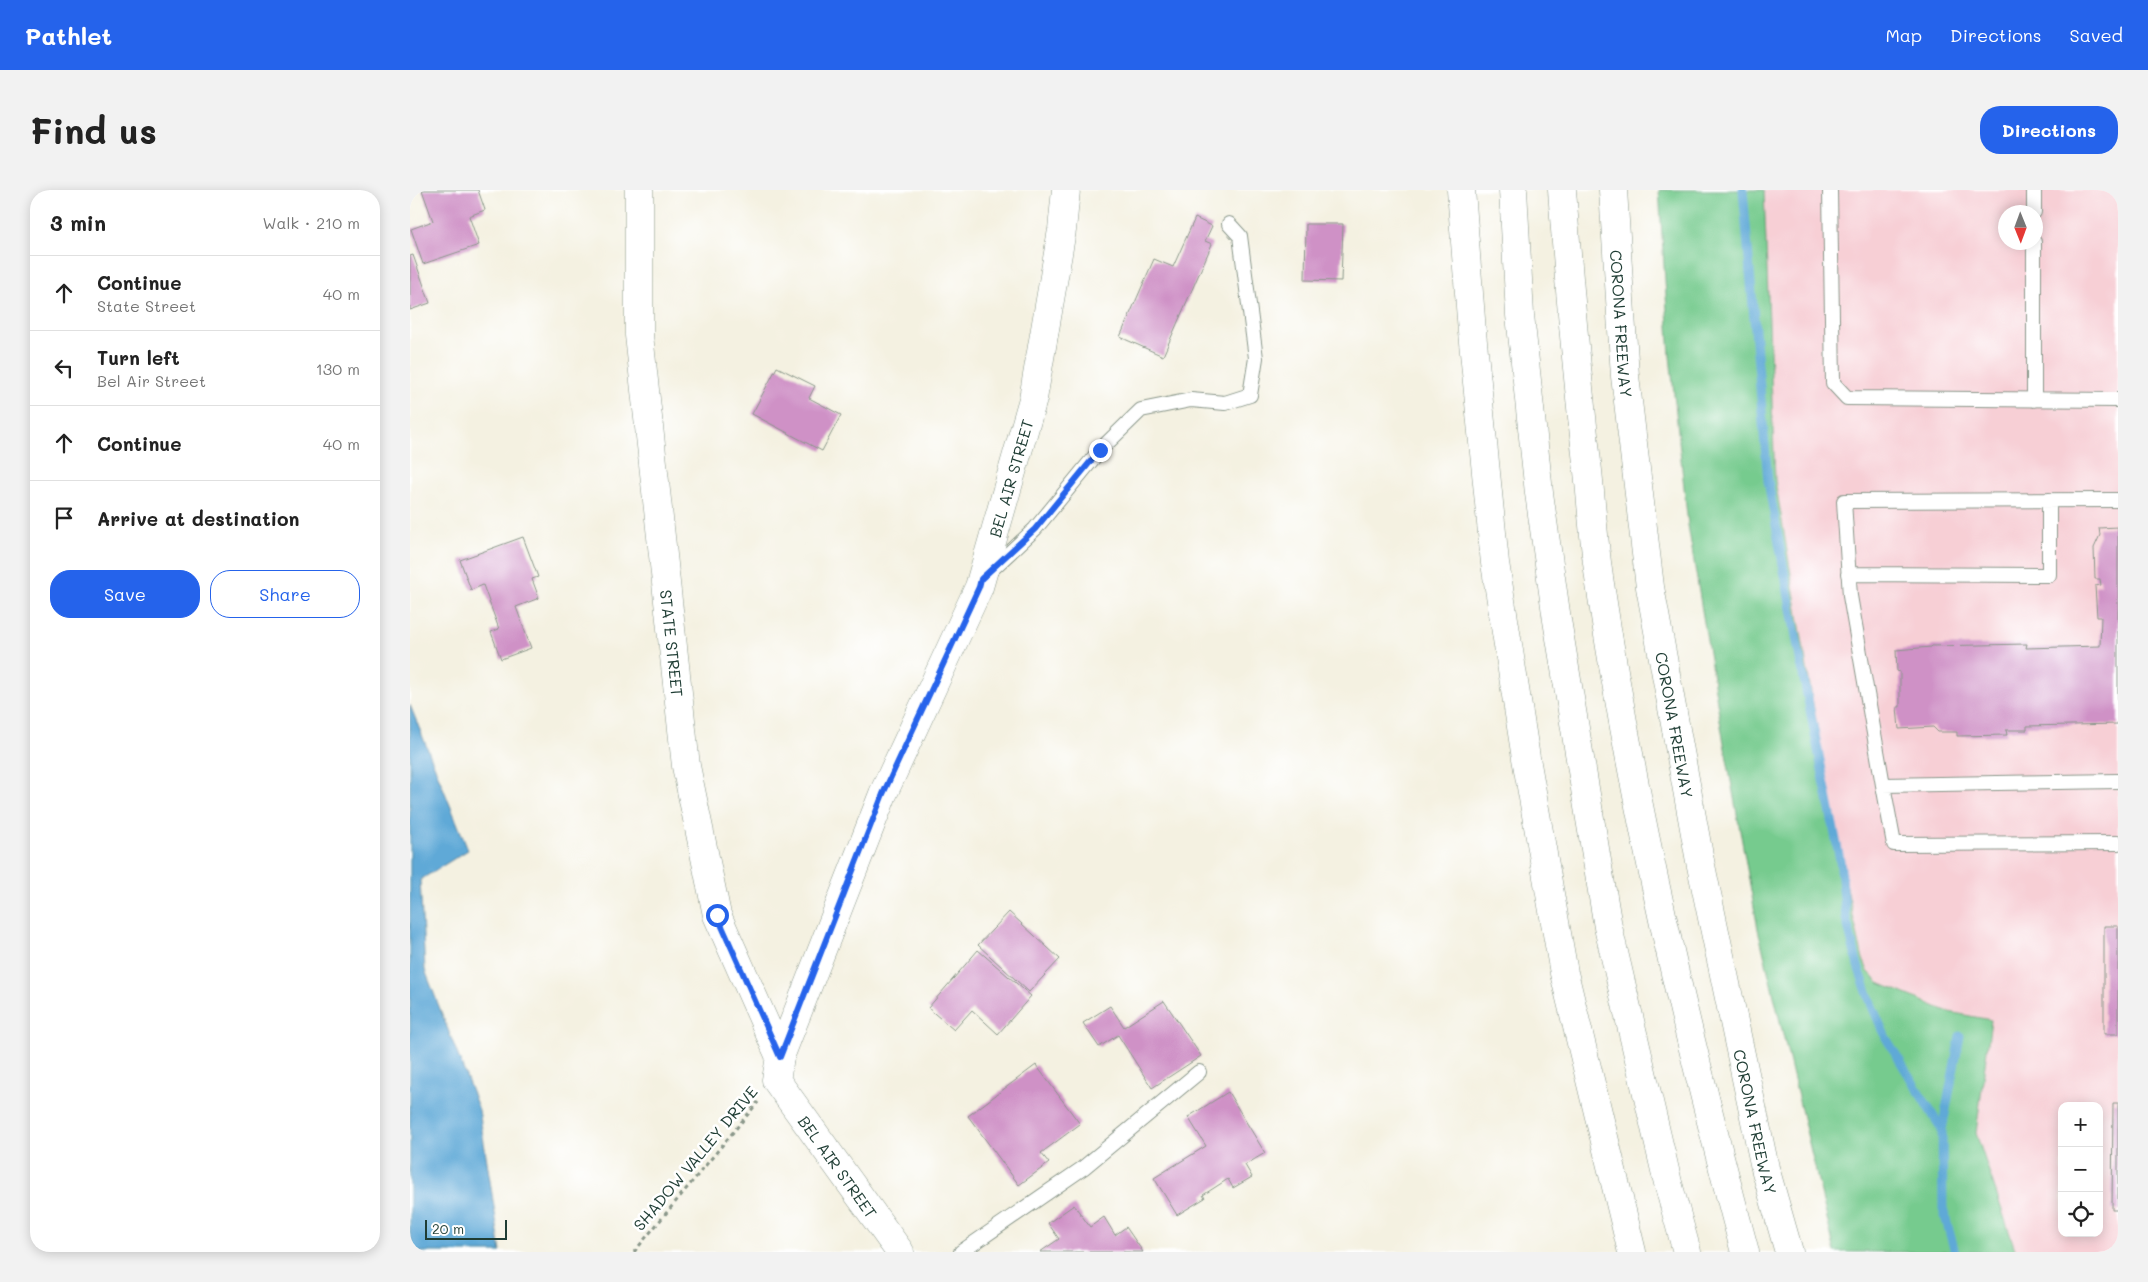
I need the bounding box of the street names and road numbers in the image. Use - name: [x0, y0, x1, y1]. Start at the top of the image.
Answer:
- street label: CORONA FREEWAY: [1606, 249, 1638, 399]
- street label: BEL AIR STREET: [983, 417, 1037, 539]
- street label: STATE STREET: [656, 589, 689, 698]
- street label: CORONA FREEWAY: [1652, 650, 1699, 800]
- street label: CORONA FREEWAY: [1730, 1047, 1782, 1197]
- street label: SHADOW VALLEY DRIVE: [628, 1081, 762, 1235]
- street label: BEL AIR STREET: [794, 1111, 882, 1222]

